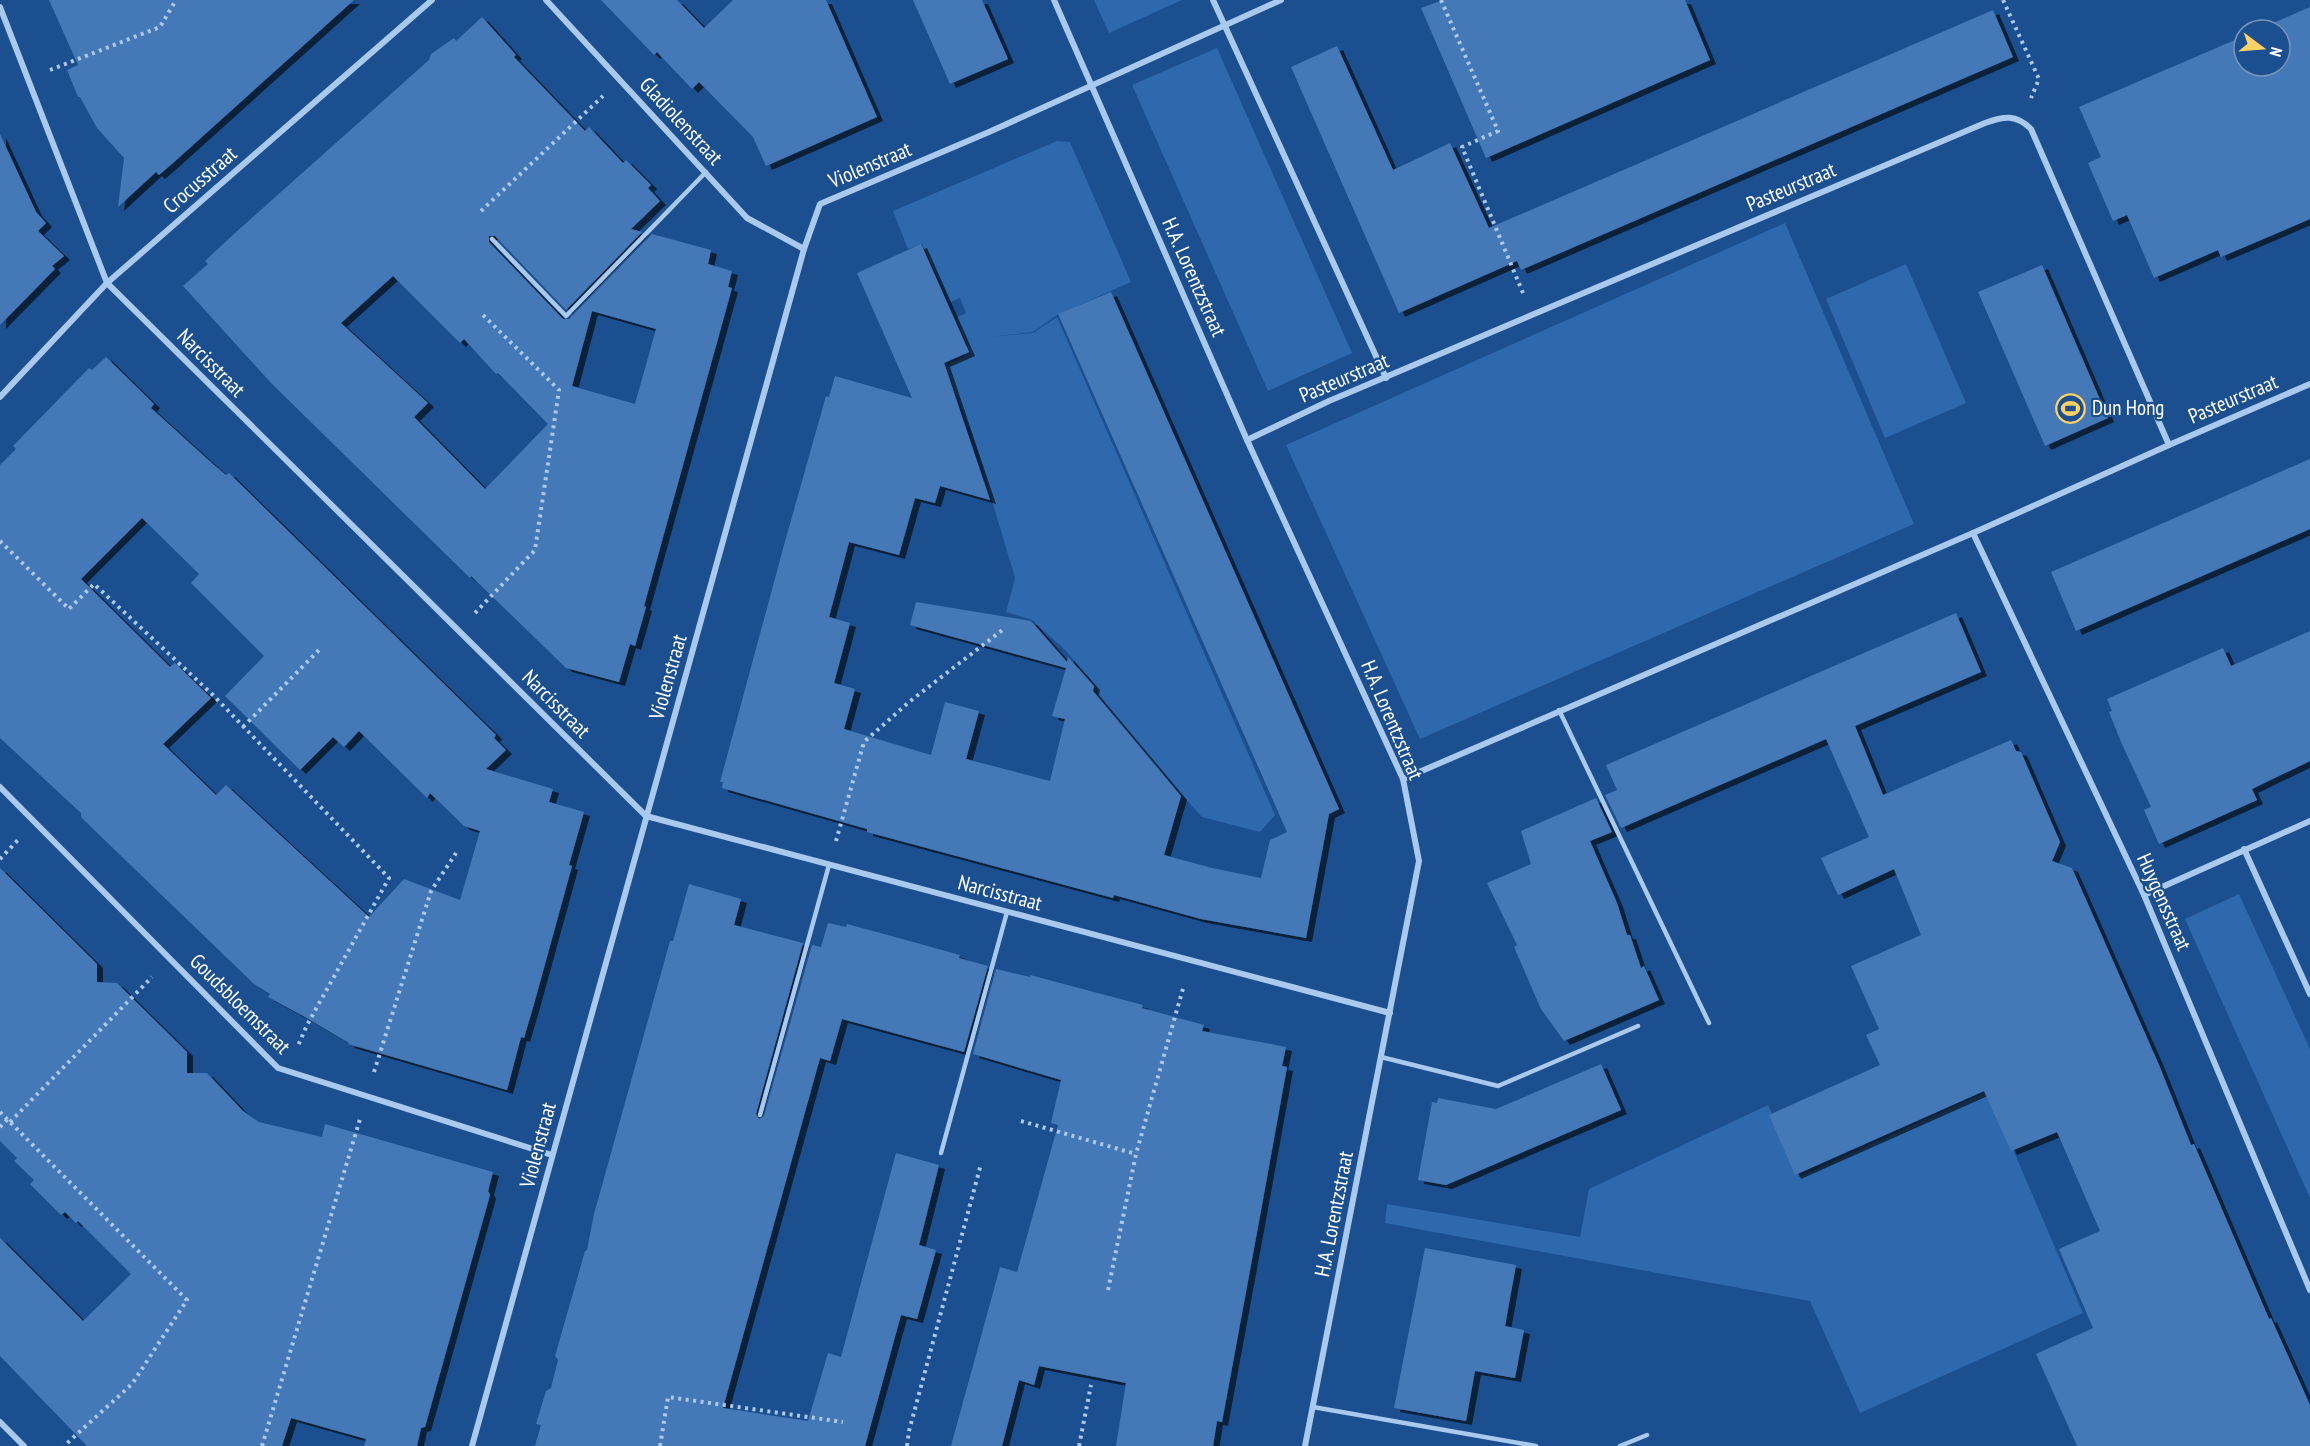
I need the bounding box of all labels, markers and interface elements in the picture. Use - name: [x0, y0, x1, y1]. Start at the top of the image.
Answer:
- north arrow: [2232, 18, 2292, 78]
- text: N: [2266, 45, 2287, 59]
- street label: Gladiolenstraat: [634, 71, 729, 170]
- street label: Violenstraat: [823, 135, 915, 194]
- street label: Crocusstraat: [157, 140, 242, 219]
- street label: Pasteurstraat: [1742, 156, 1840, 217]
- street label: H.A. Lorentzstraat: [1156, 213, 1233, 341]
- street label: Narcisstraat: [171, 323, 251, 403]
- street label: Pasteurstraat: [1295, 347, 1393, 408]
- street label: Pasteurstraat: [2184, 368, 2282, 429]
- sports icon: Dun Hong: [2055, 392, 2087, 424]
- place label: Dun Hong: [2092, 394, 2164, 421]
- street label: Violenstraat: [642, 631, 693, 724]
- street label: H.A. Lorentzstraat: [1355, 656, 1430, 784]
- street label: Narcisstraat: [516, 664, 596, 744]
- street label: Huygensstraat: [2131, 849, 2198, 955]
- street label: Narcisstraat: [955, 868, 1045, 917]
- street label: Goudsbloemstraat: [184, 948, 296, 1060]
- street label: Violenstraat: [513, 1099, 562, 1192]
- street label: H.A. Lorentzstraat: [1308, 1149, 1359, 1279]

